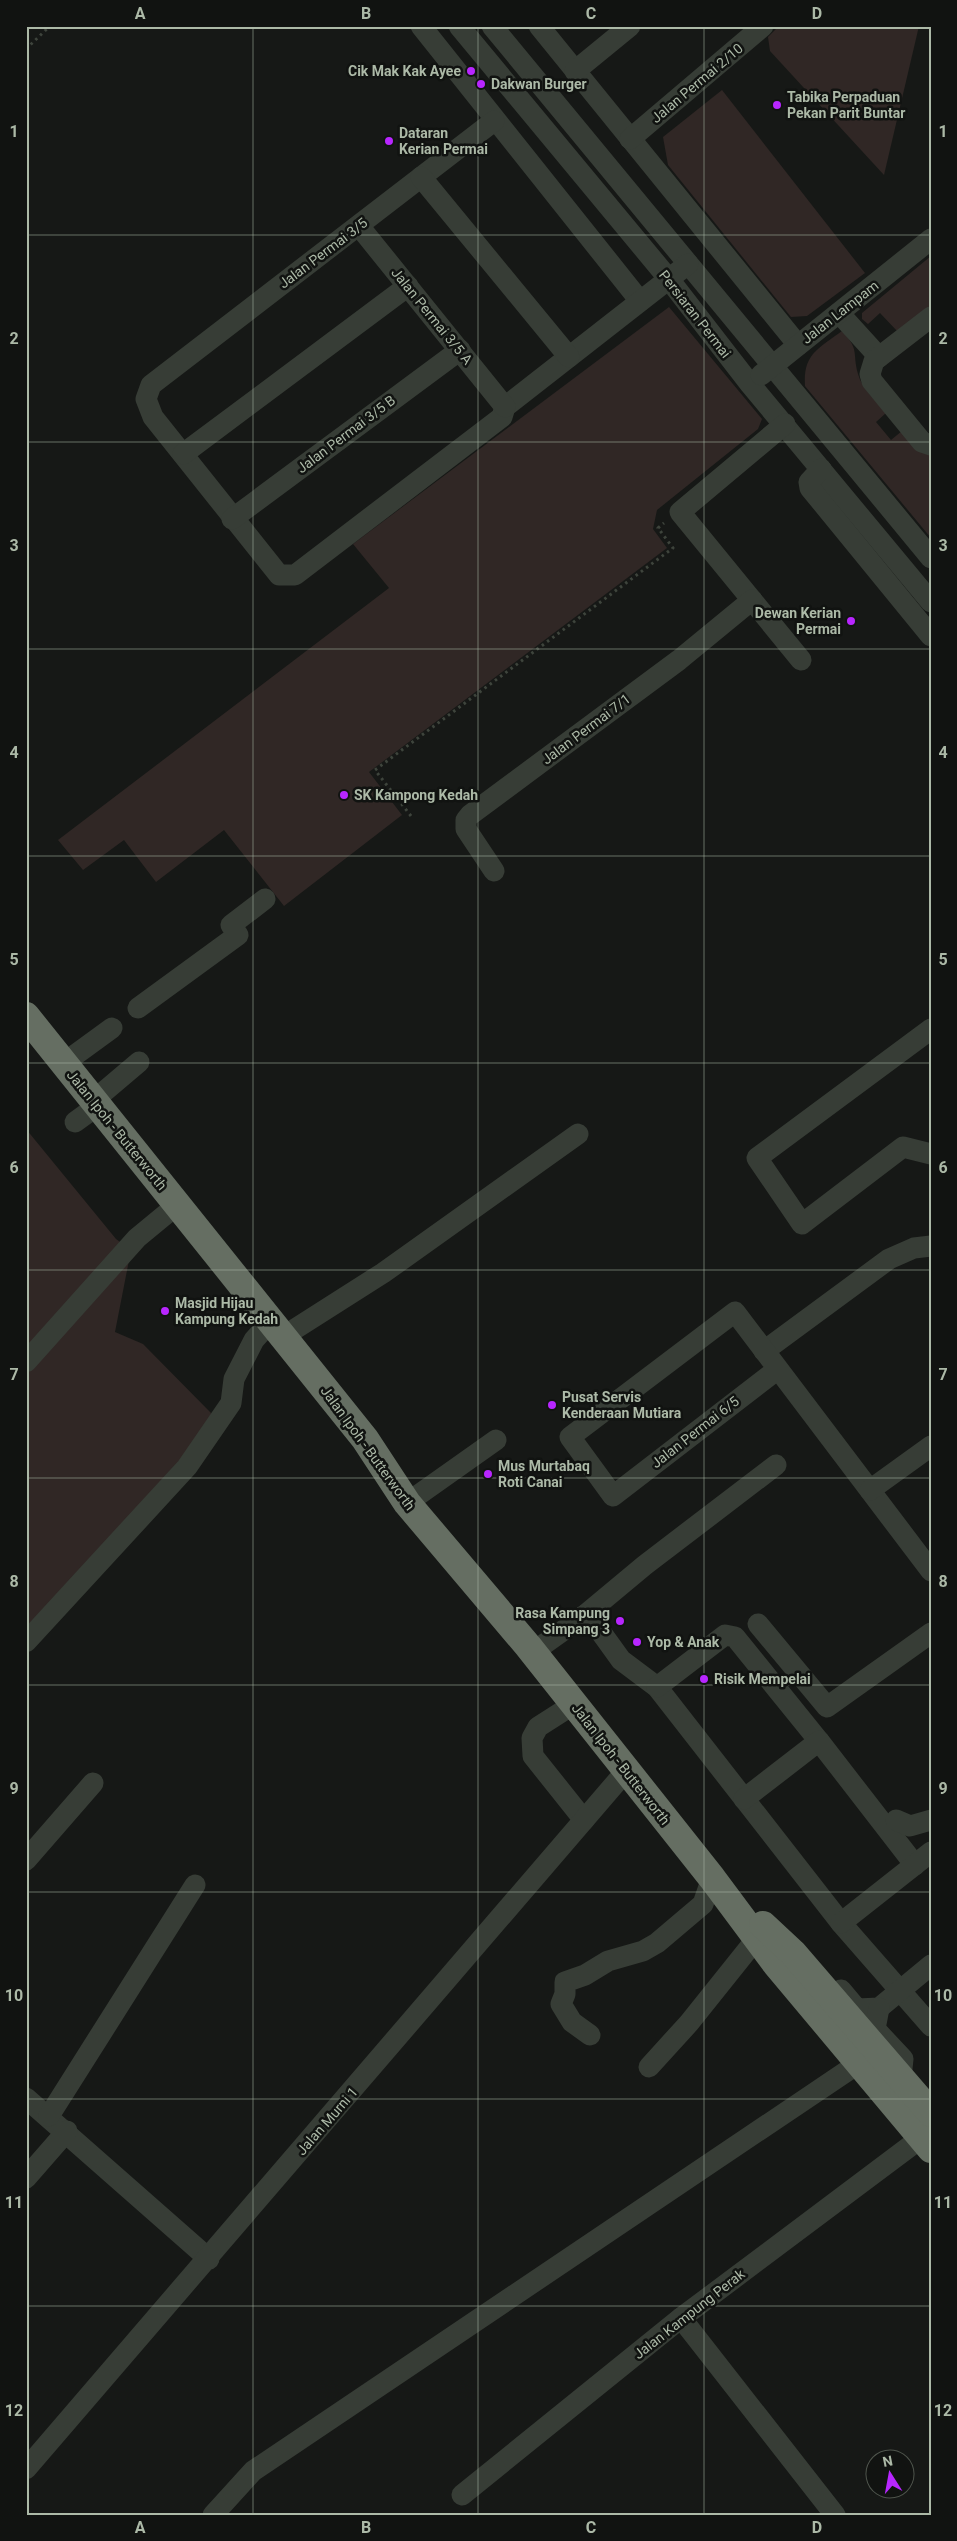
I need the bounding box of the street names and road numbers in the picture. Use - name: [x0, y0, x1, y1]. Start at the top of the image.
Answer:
- street label: Jalan Permai 2/10: [648, 40, 746, 126]
- street label: Jalan Permai 3/5: [276, 214, 371, 292]
- street label: Jalan Permai 3/5 A: [388, 265, 476, 367]
- street label: Persiaran Permai: [656, 267, 734, 361]
- street label: Jalan Lampam: [799, 277, 881, 347]
- street label: Jalan Permai 3/5 B: [294, 392, 398, 476]
- street label: Jalan Permai 7/1: [539, 690, 633, 768]
- street label: Jalan Ipoh - Butterworth: [64, 1067, 170, 1193]
- street label: Jalan Ipoh - Butterworth: [318, 1383, 418, 1513]
- street label: Jalan Permai 6/5: [648, 1393, 742, 1471]
- street label: Jalan Ipoh - Butterworth: [569, 1700, 673, 1828]
- street label: Jalan Murni 1: [293, 2084, 361, 2158]
- street label: Jalan Kampung Perak: [630, 2265, 748, 2362]

